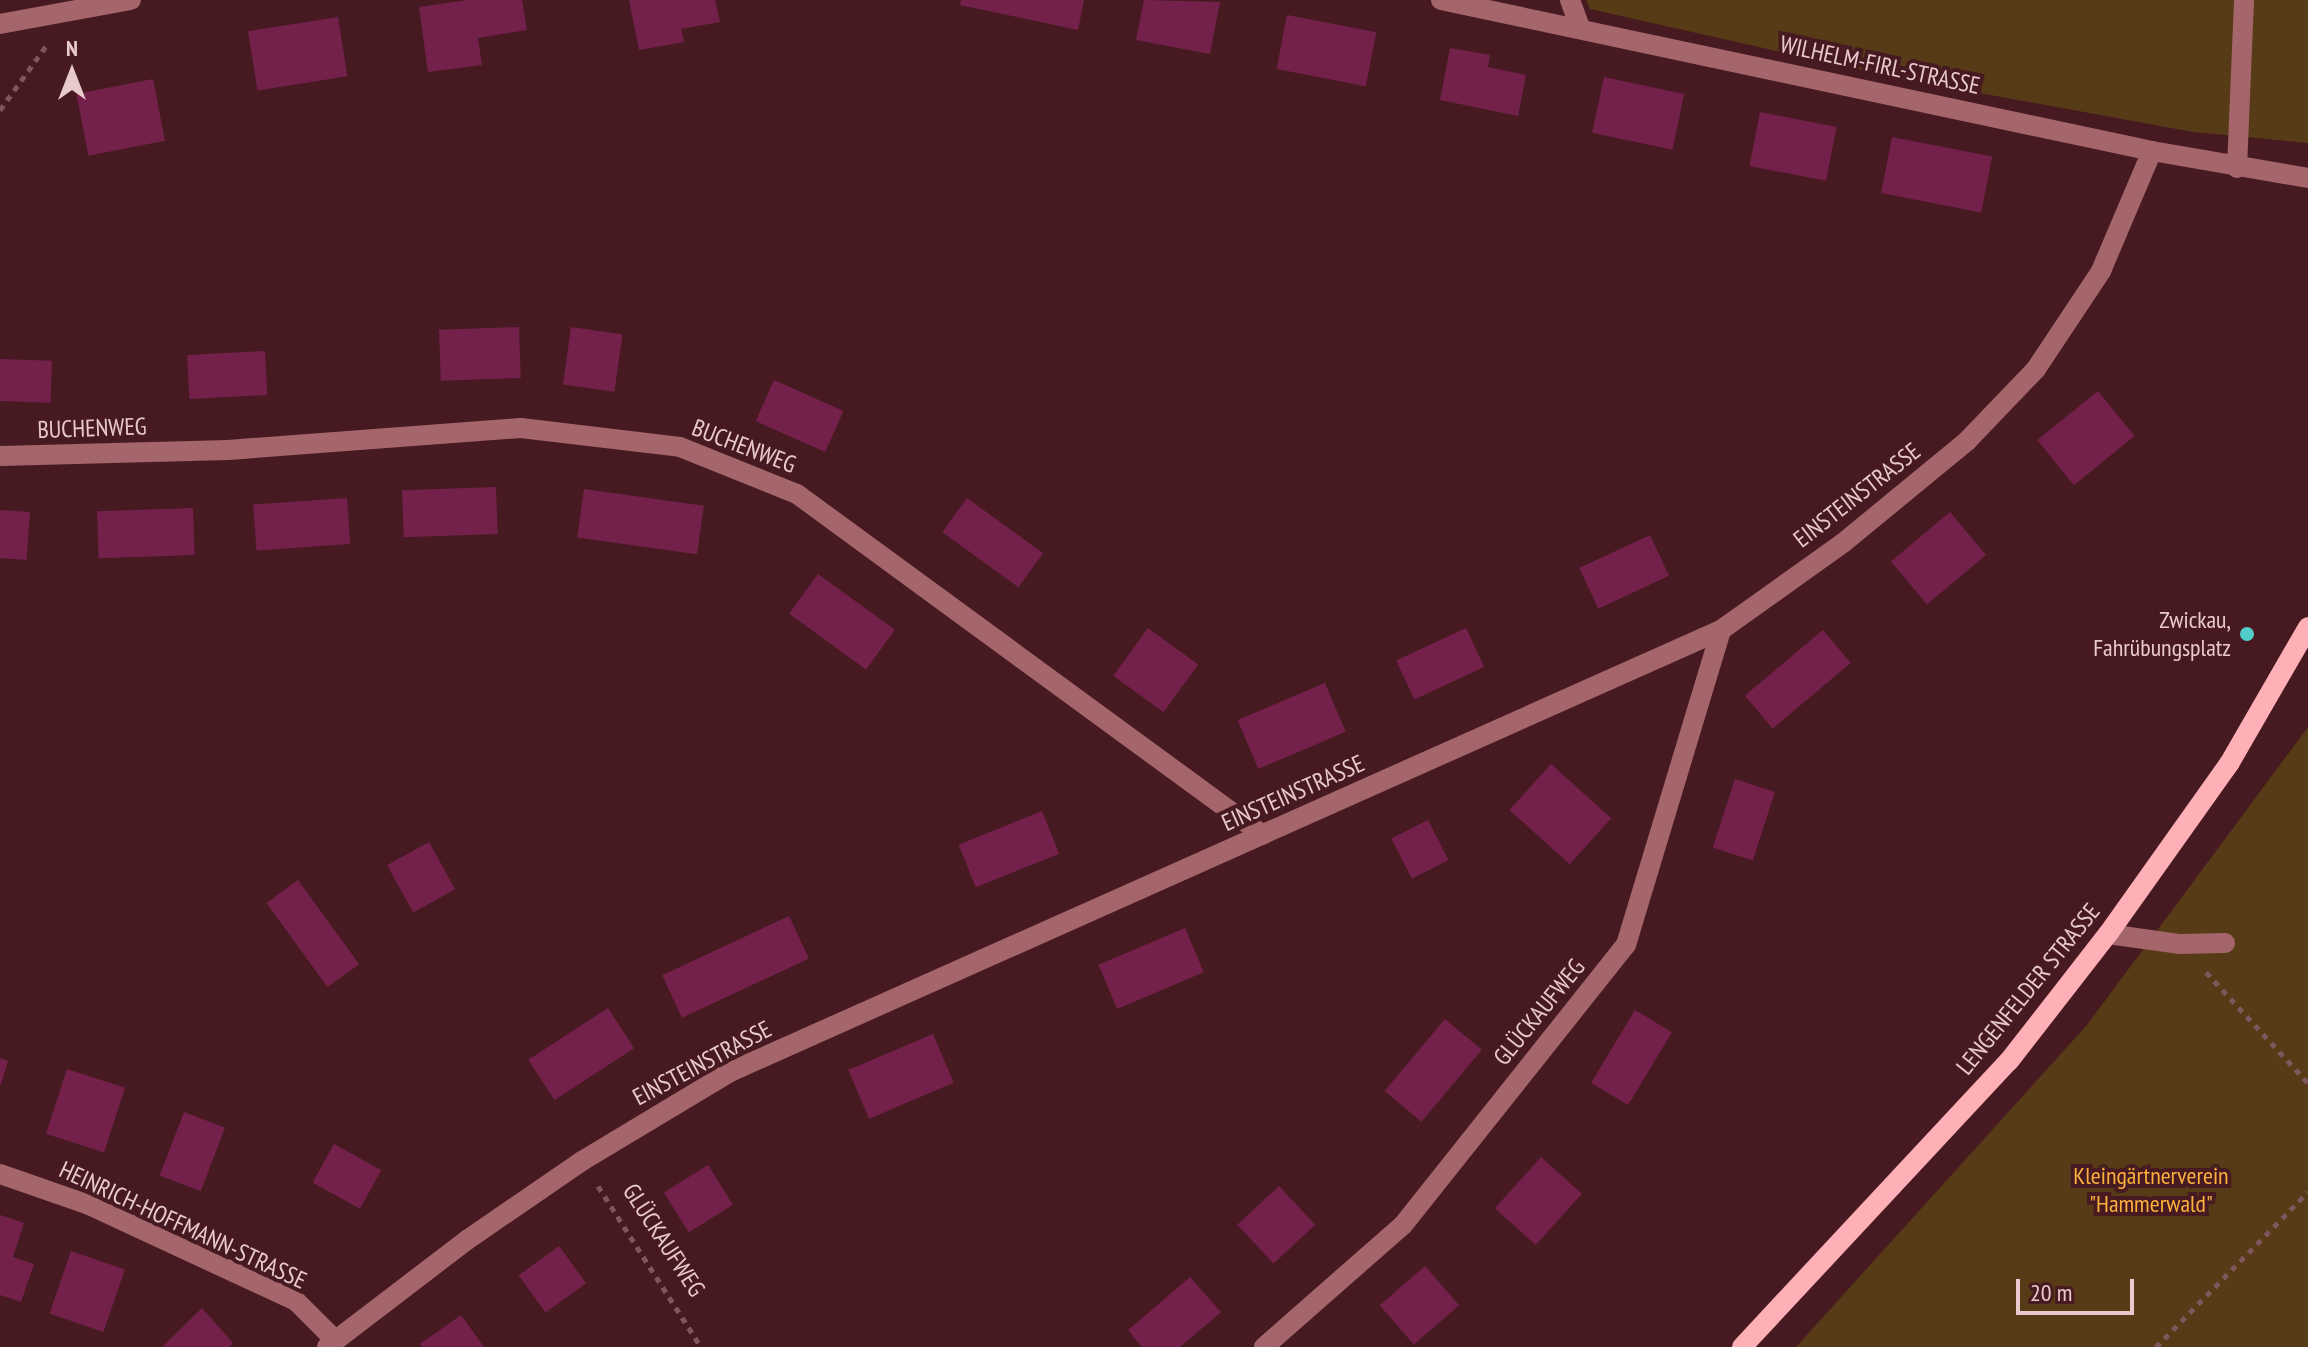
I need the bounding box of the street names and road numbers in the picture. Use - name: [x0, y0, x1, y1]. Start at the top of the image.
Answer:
- street label: WILHELM-FIRL-STRASSE: [1777, 30, 1983, 100]
- street label: BUCHENWEG: [37, 412, 147, 444]
- street label: BUCHENWEG: [688, 413, 800, 479]
- street label: EINSTEINSTRASSE: [1788, 437, 1926, 553]
- street label: EINSTEINSTRASSE: [1217, 749, 1369, 837]
- street label: LENGENFELDER STRASSE: [1950, 898, 2106, 1080]
- street label: GLÜCKAUFWEG: [1487, 953, 1591, 1071]
- street label: EINSTEINSTRASSE: [628, 1014, 776, 1112]
- street label: HEINRICH-HOFFMANN-STRASSE: [55, 1155, 311, 1295]
- street label: GLÜCKAUFWEG: [617, 1178, 711, 1302]

